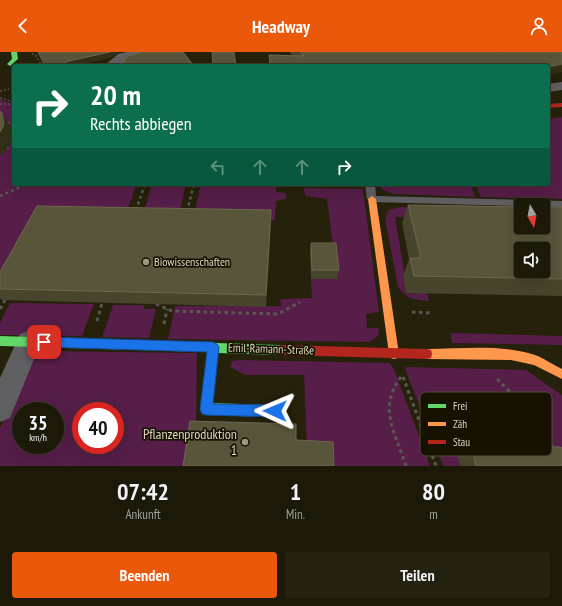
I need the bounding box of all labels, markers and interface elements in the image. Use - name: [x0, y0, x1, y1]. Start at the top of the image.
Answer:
- icon: back: [12, 15, 34, 37]
- text: Headway: [252, 15, 310, 38]
- icon: person: [528, 15, 550, 37]
- text: 20 m: [90, 76, 141, 113]
- icon: right: [24, 80, 76, 132]
- text: Rechts abbiegen: [90, 112, 192, 135]
- icon: left: [207, 156, 229, 178]
- icon: ahead: [249, 156, 271, 178]
- icon: ahead: [291, 156, 313, 178]
- icon: right: [333, 156, 355, 178]
- north arrow: [514, 198, 550, 234]
- map controls: [514, 198, 550, 278]
- button: sound: [514, 242, 550, 278]
- place label: Biowissenschaften: [154, 254, 230, 269]
- marker: Biowissenschaften: [141, 257, 151, 267]
- pin: [27, 325, 61, 359]
- icon: arrive: [33, 331, 55, 353]
- street label: Emil-Ramann-Straße: [228, 339, 314, 358]
- position arrow: [254, 390, 296, 432]
- legend: [420, 392, 552, 456]
- text: Frei: [453, 399, 468, 413]
- speed limit sign: 40: [72, 402, 124, 454]
- text: 35: [28, 410, 48, 436]
- text: Zäh: [453, 417, 467, 431]
- place label: Pflanzenproduktion 1: [143, 425, 237, 459]
- text: km/h: [29, 431, 47, 444]
- text: Stau: [453, 435, 470, 449]
- marker: Pflanzenproduktion 1: [240, 437, 250, 447]
- text: 07:42: [117, 476, 169, 507]
- text: 1: [290, 476, 301, 507]
- text: 80: [422, 476, 445, 507]
- text: Ankunft: [125, 506, 160, 523]
- text: Min.: [286, 506, 305, 523]
- text: m: [429, 506, 438, 523]
- button: Beenden: [12, 552, 277, 598]
- button: Teilen: [285, 552, 550, 598]

